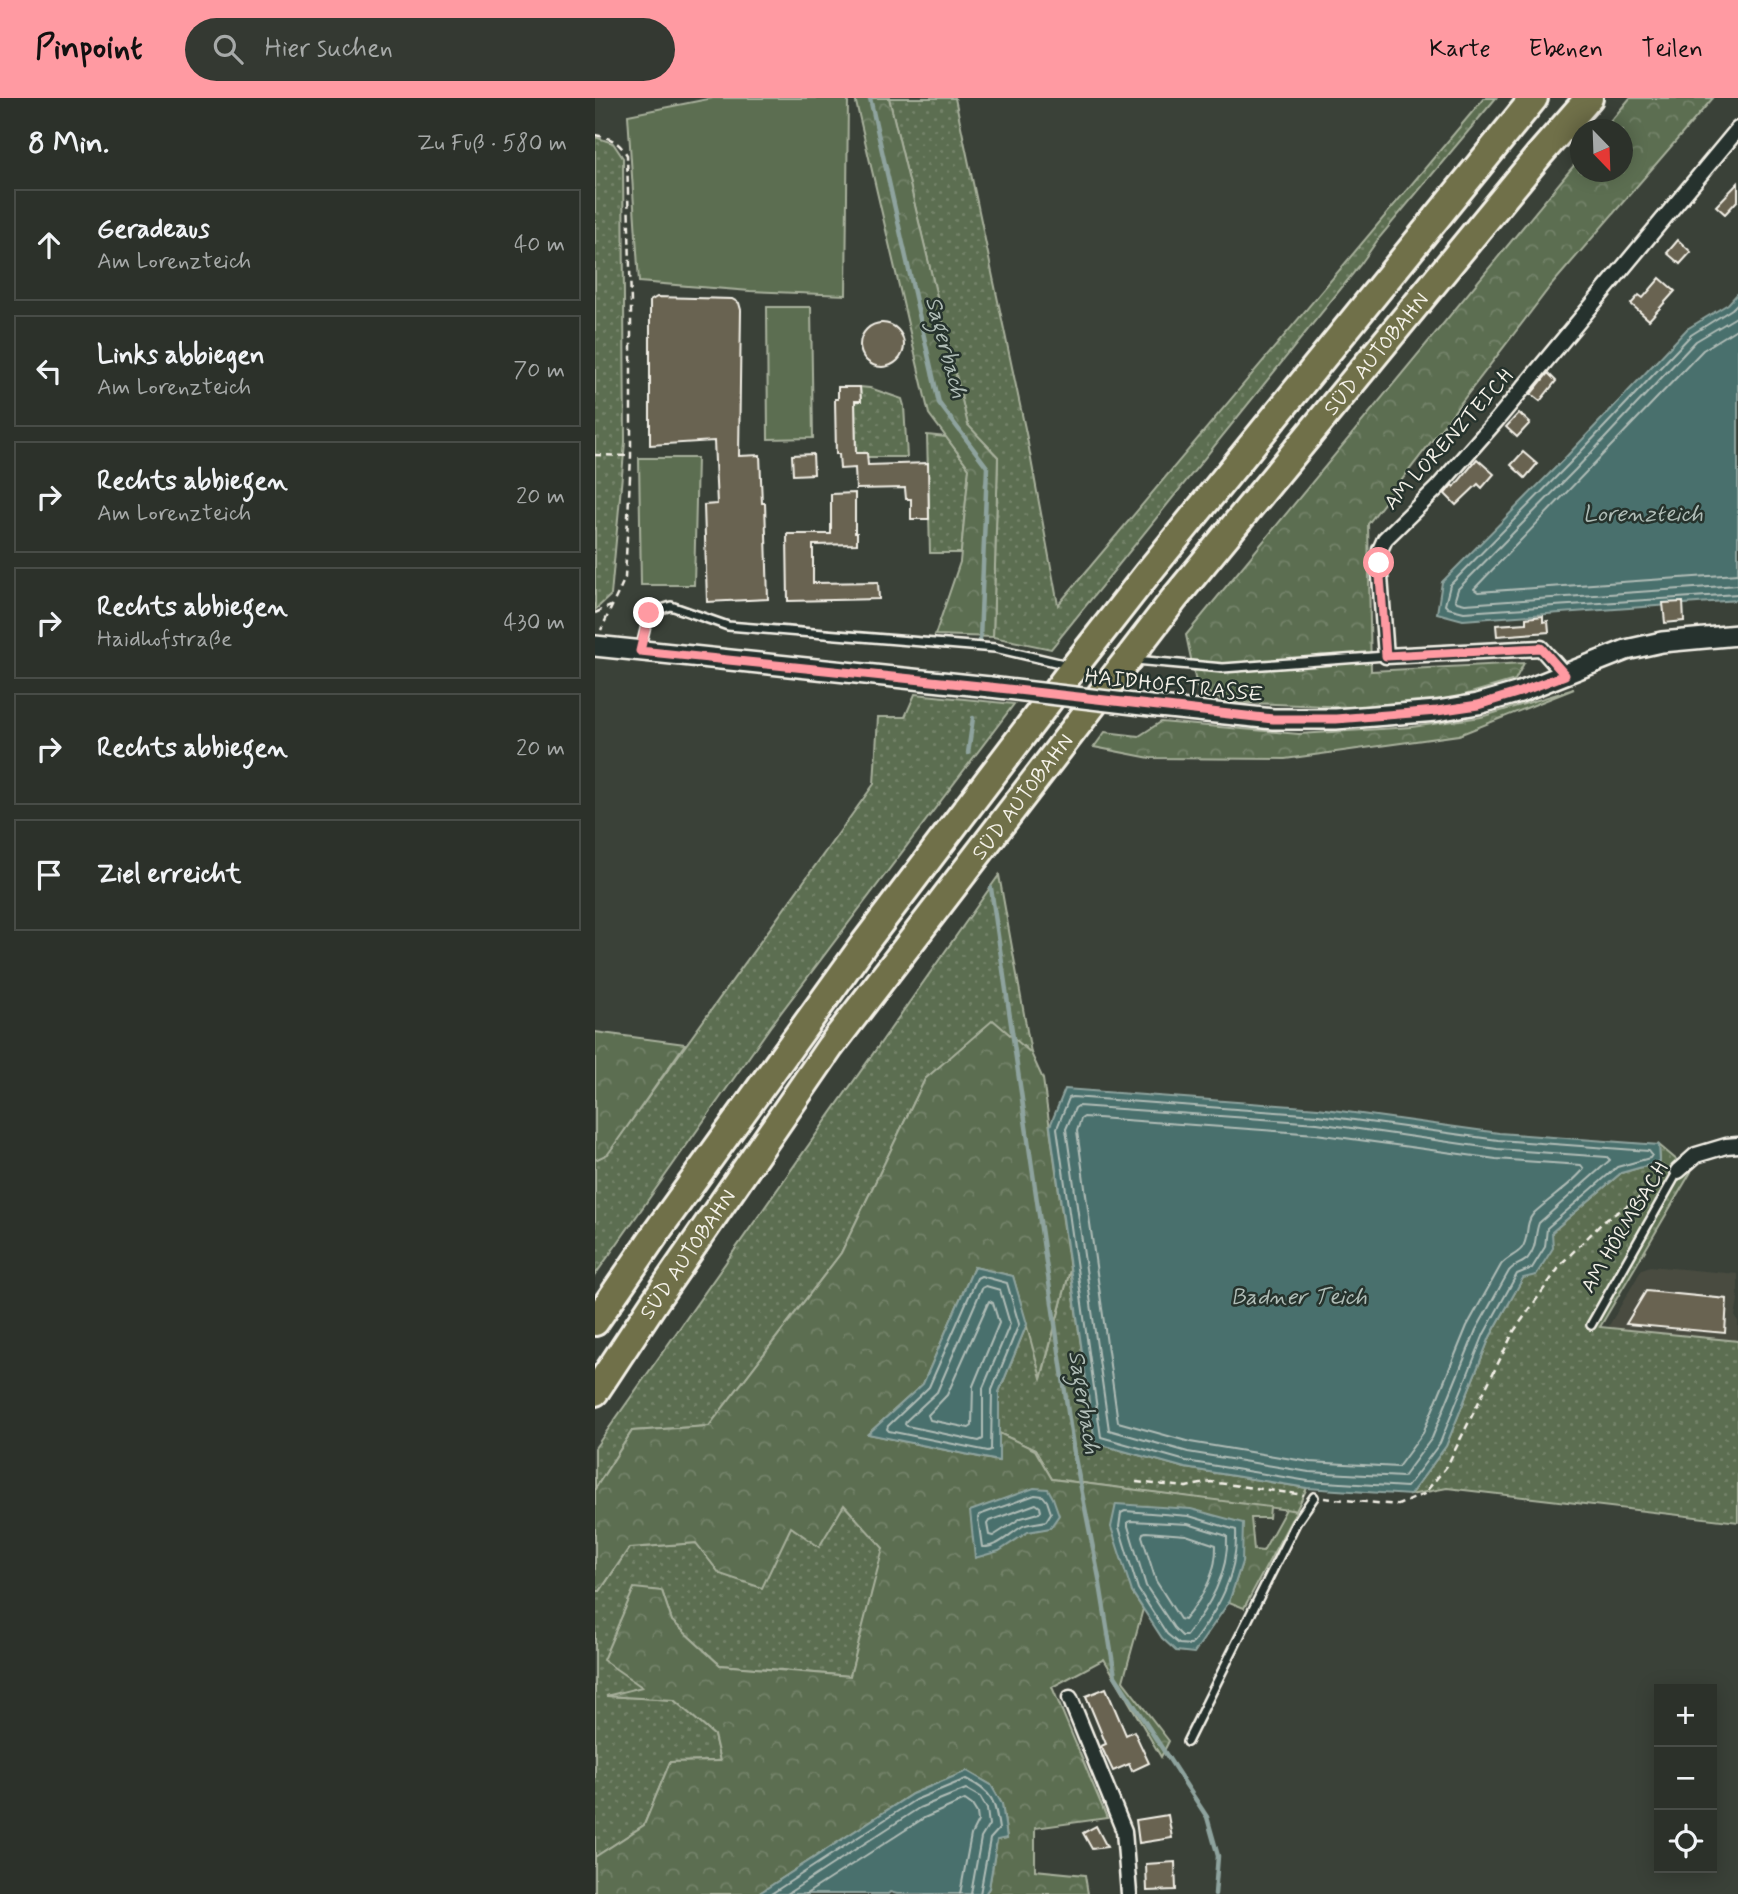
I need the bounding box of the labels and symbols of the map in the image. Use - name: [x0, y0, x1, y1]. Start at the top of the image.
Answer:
- north arrow: [1570, 119, 1633, 182]
- street label: SÜD AUTOBAHN: [1318, 287, 1436, 422]
- water label: Sagerbach: [915, 293, 973, 402]
- street label: AM LORENZTEICH: [1378, 363, 1520, 516]
- water label: Lorenzteich: [1583, 500, 1703, 530]
- route start: [1363, 547, 1394, 578]
- route end: [633, 597, 664, 628]
- street label: HAIDHOFSTRASSE: [1083, 663, 1264, 709]
- street label: SÜD AUTOBAHN: [966, 729, 1080, 866]
- street label: AM HÖRMBACH: [1575, 1157, 1675, 1298]
- street label: SÜD AUTOBAHN: [634, 1184, 743, 1325]
- water label: Badner Teich: [1231, 1283, 1367, 1313]
- water label: Sagerbach: [1058, 1349, 1106, 1456]

